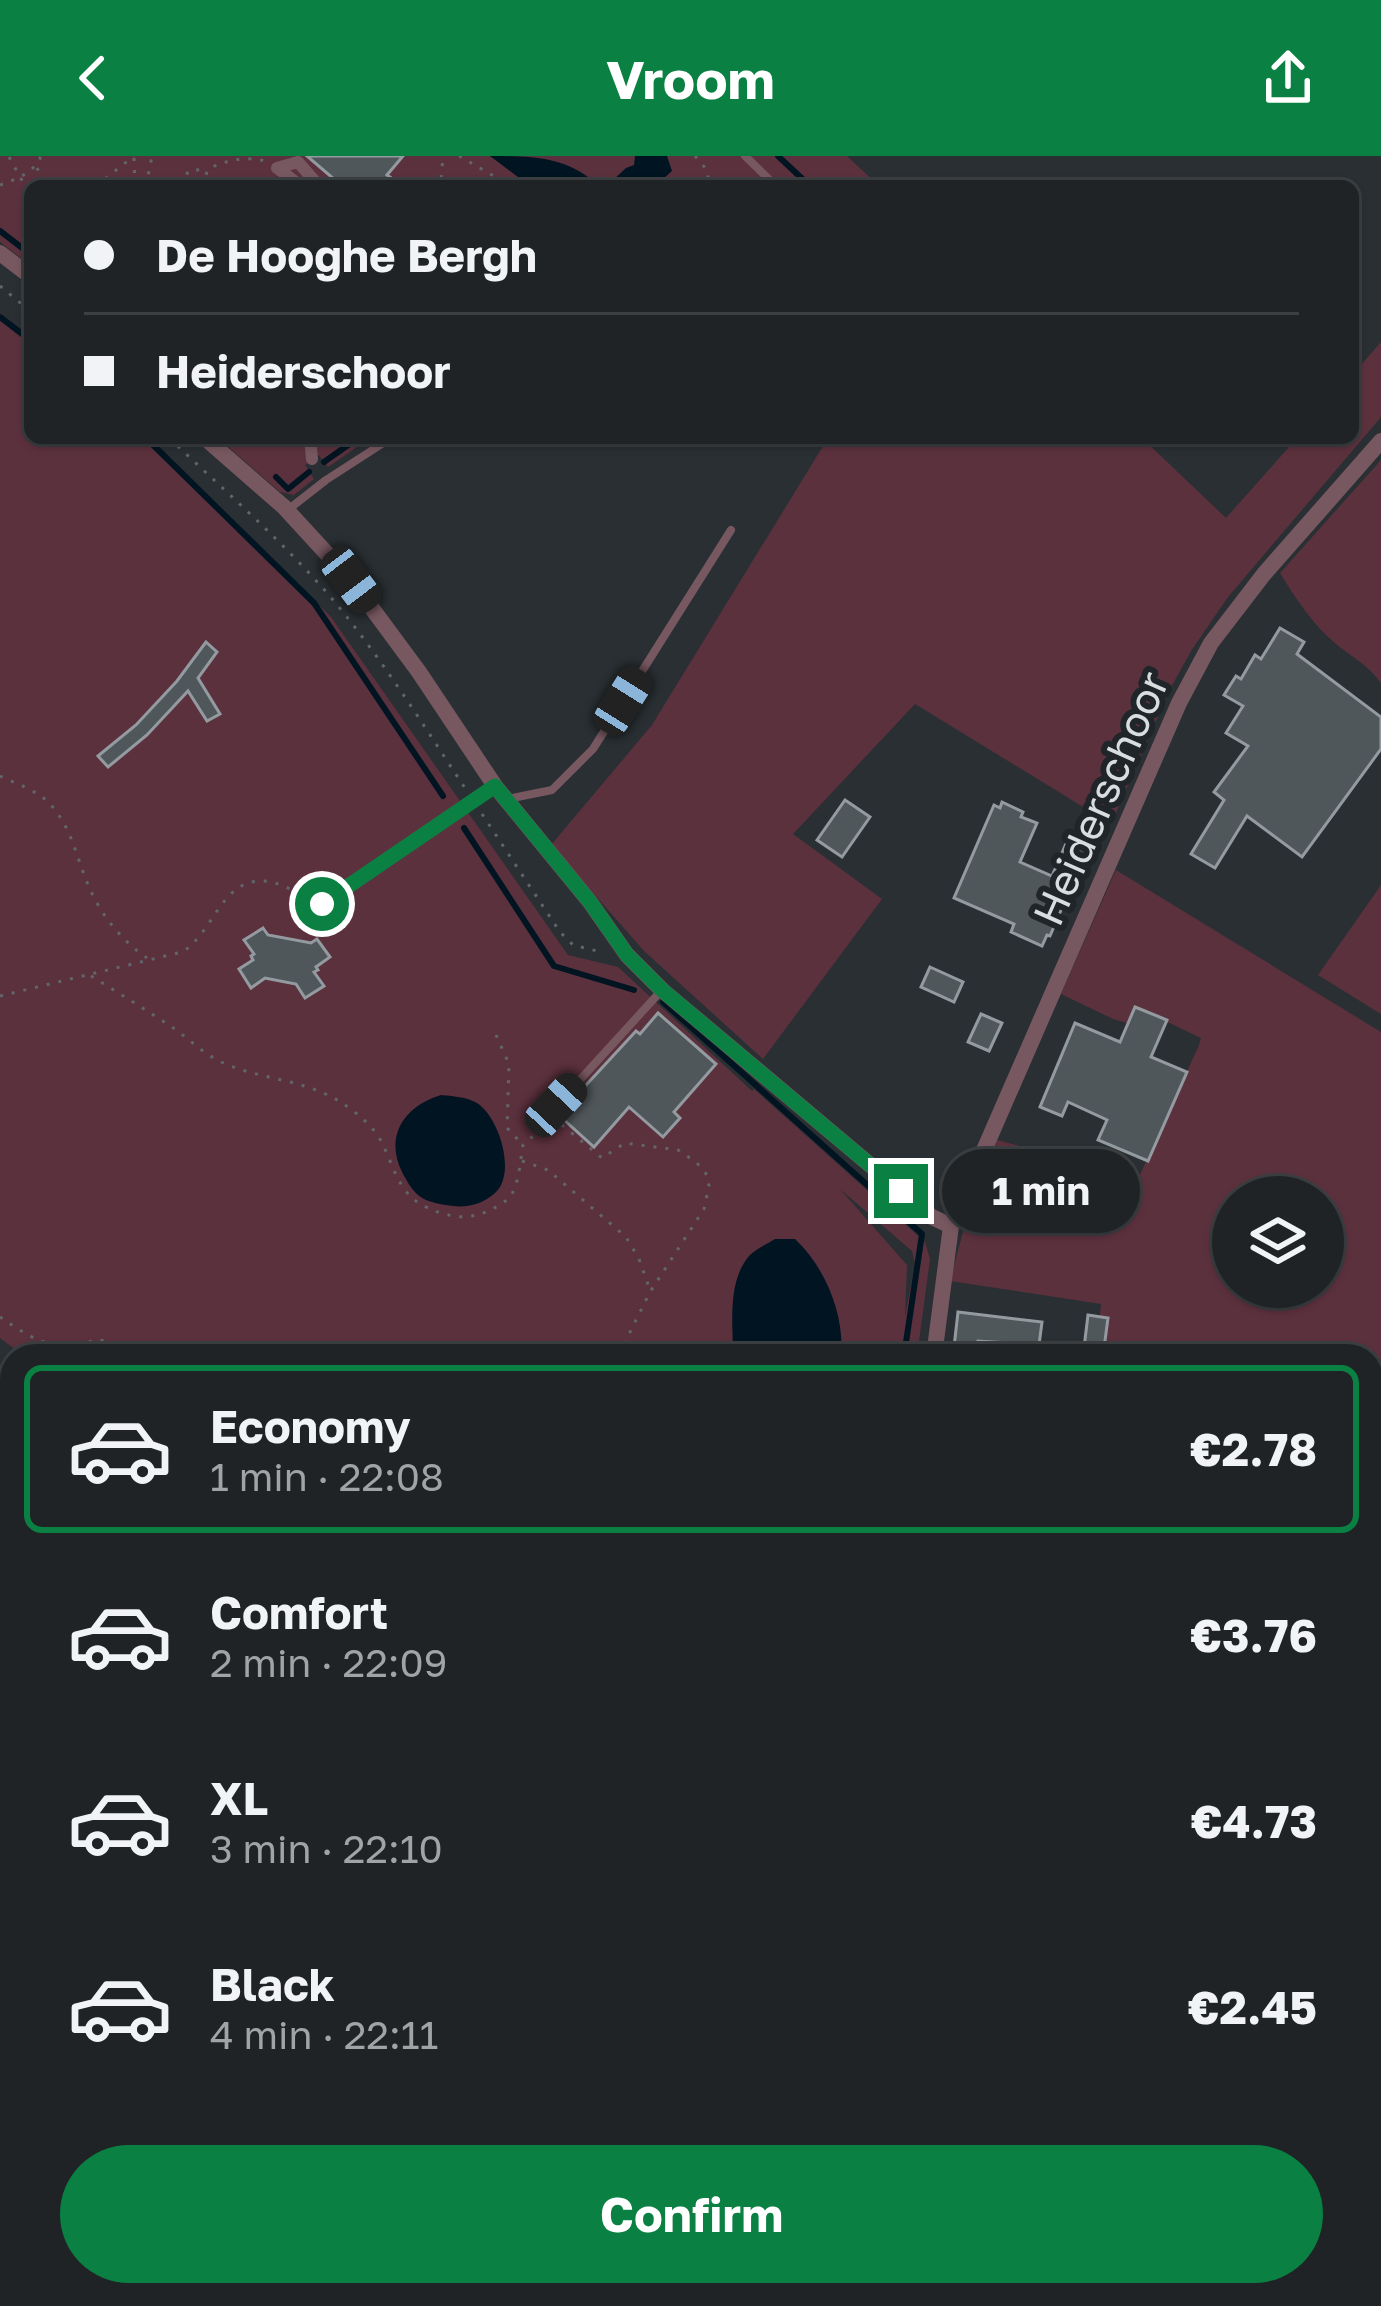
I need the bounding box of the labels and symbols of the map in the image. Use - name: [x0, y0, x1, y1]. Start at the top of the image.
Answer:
- car: [315, 540, 387, 620]
- car: [589, 661, 657, 741]
- street label: Heiderschoor: [1022, 664, 1178, 932]
- route start: [295, 877, 349, 931]
- car: [518, 1066, 594, 1144]
- callout: 1 min: [943, 1149, 1141, 1233]
- route end: [874, 1164, 928, 1218]

